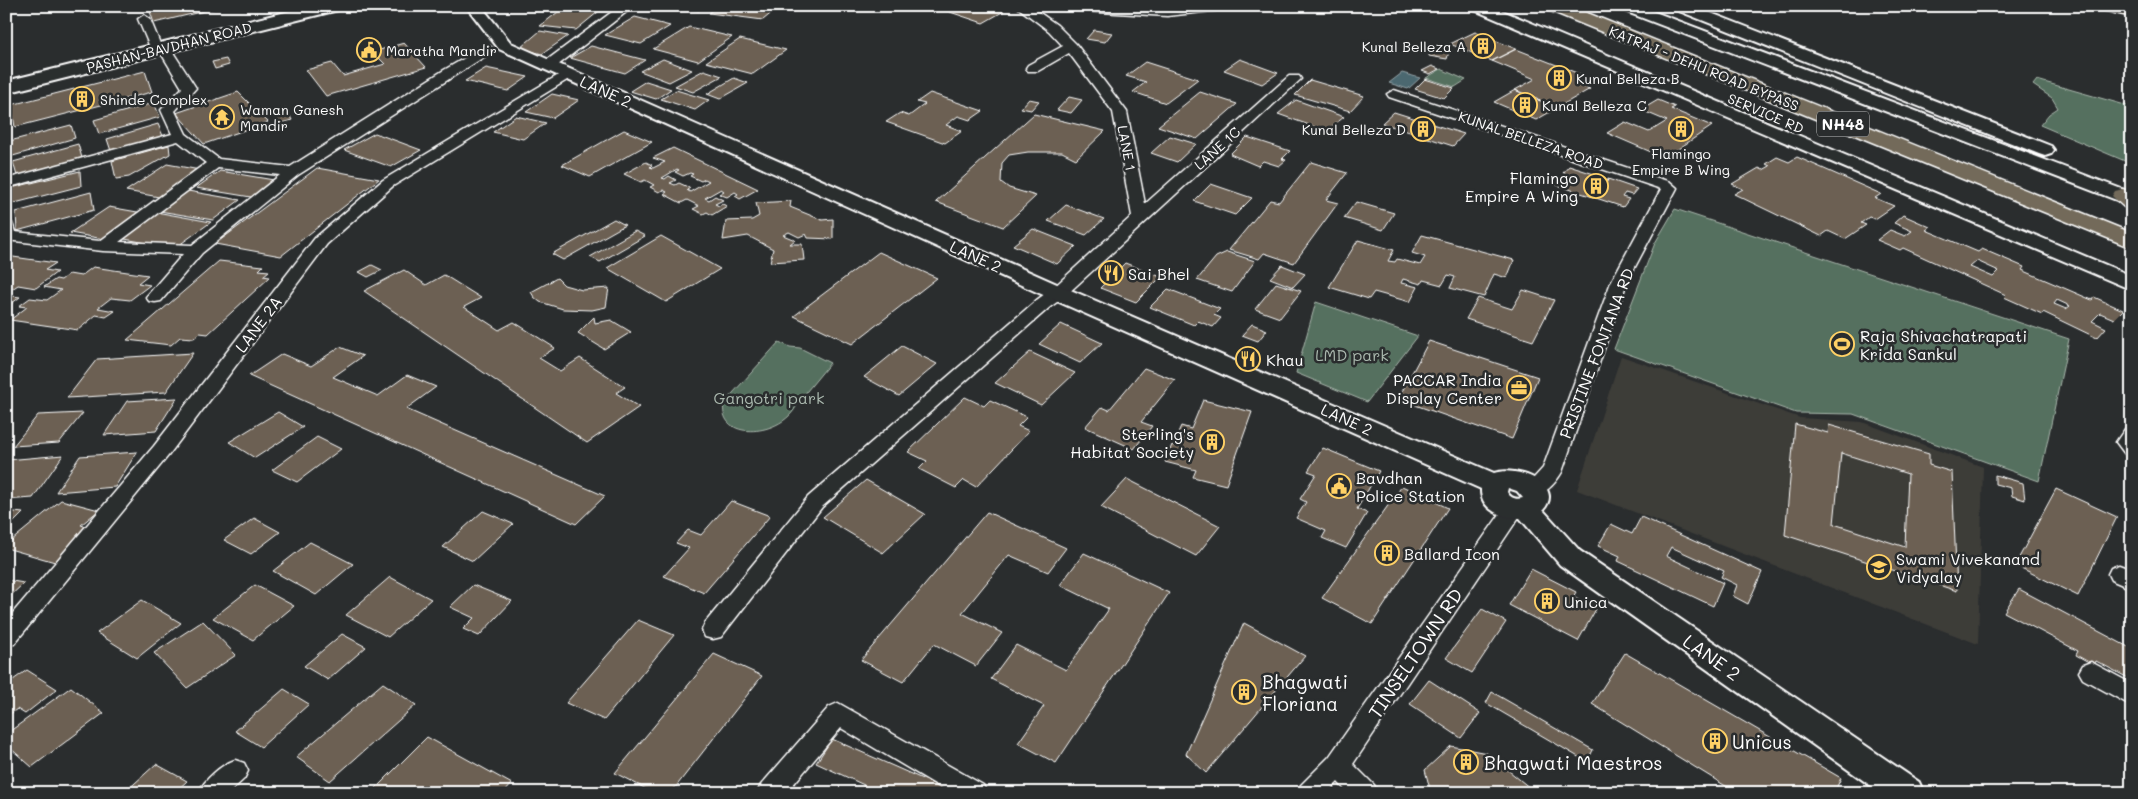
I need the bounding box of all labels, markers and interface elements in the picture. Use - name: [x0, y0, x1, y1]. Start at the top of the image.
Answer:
- street label: PASHAN-BAVDHAN ROAD: [84, 17, 254, 77]
- street label: KATRAJ - DEHU ROAD BYPASS: [1606, 21, 1802, 115]
- building icon: Kunal Belleza A: [1470, 33, 1496, 59]
- public building icon: Maratha Mandir: [356, 37, 382, 63]
- place label: Kunal Belleza A: [1362, 37, 1466, 56]
- place label: Maratha Mandir: [386, 41, 497, 60]
- building icon: Kunal Belleza B: [1546, 65, 1572, 91]
- place label: Kunal Belleza B: [1576, 69, 1679, 88]
- street label: LANE 2: [577, 70, 635, 112]
- building icon: Shinde Complex: [69, 86, 95, 112]
- street label: SERVICE RD: [1725, 88, 1807, 138]
- place label: Shinde Complex: [100, 90, 207, 109]
- building icon: Kunal Belleza C: [1512, 92, 1538, 118]
- place label: Kunal Belleza C: [1542, 96, 1647, 115]
- place label: Waman Ganesh Mandir: [240, 100, 343, 135]
- temple icon: Waman Ganesh Mandir: [209, 104, 235, 130]
- street label: KUNAL BELLEZA ROAD: [1456, 106, 1606, 174]
- road number: NH48: [1817, 112, 1869, 136]
- building icon: Kunal Belleza D: [1410, 116, 1436, 142]
- building icon: Flamingo Empire B Wing: [1668, 116, 1694, 142]
- place label: Kunal Belleza D: [1302, 120, 1406, 139]
- street label: LANE 1C: [1190, 122, 1244, 174]
- street label: LANE 1: [1113, 124, 1141, 172]
- place label: Flamingo Empire B Wing: [1632, 144, 1730, 179]
- place label: Flamingo Empire A Wing: [1465, 167, 1578, 206]
- building icon: Flamingo Empire A Wing: [1583, 173, 1609, 199]
- street label: LANE 2: [947, 235, 1005, 277]
- restaurant icon: Sai Bhel: [1098, 260, 1124, 286]
- place label: Sai Bhel: [1128, 263, 1190, 284]
- street label: PRISTINE FONTANA RD: [1554, 265, 1638, 441]
- street label: LANE 2A: [230, 291, 286, 357]
- place label: Raja Shivachatrapati Krida Sankul: [1860, 325, 2027, 364]
- sports icon: Raja Shivachatrapati Krida Sankul: [1829, 331, 1855, 357]
- park label: LMD park: [1315, 344, 1389, 365]
- restaurant icon: Khau: [1235, 346, 1261, 372]
- place label: Khau: [1266, 349, 1303, 370]
- place label: PACCAR India Display Center: [1386, 369, 1502, 408]
- office icon: PACCAR India Display Center: [1506, 375, 1532, 401]
- park label: Gangotri park: [714, 387, 824, 408]
- street label: LANE 2: [1318, 398, 1376, 440]
- place label: Sterling's Habitat Society: [1070, 423, 1194, 462]
- building icon: Sterling's Habitat Society: [1199, 429, 1225, 455]
- place label: Bavdhan Police Station: [1356, 467, 1465, 506]
- public building icon: Bavdhan Police Station: [1326, 473, 1352, 499]
- building icon: Ballard Icon: [1374, 540, 1400, 566]
- place label: Ballard Icon: [1404, 543, 1500, 564]
- place label: Swami Vivekanand Vidyalay: [1896, 548, 2040, 587]
- school or university icon: Swami Vivekanand Vidyalay: [1866, 554, 1892, 580]
- street label: TINSELTOWN RD: [1362, 583, 1468, 723]
- building icon: Unica: [1534, 588, 1560, 614]
- place label: Unica: [1564, 591, 1608, 612]
- street label: LANE 2: [1678, 628, 1746, 686]
- place label: Bhagwati Floriana: [1262, 669, 1348, 716]
- building icon: Bhagwati Floriana: [1231, 679, 1257, 705]
- building icon: Unicus: [1702, 728, 1728, 754]
- place label: Unicus: [1732, 729, 1792, 754]
- building icon: Bhagwati Maestros: [1453, 749, 1479, 775]
- place label: Bhagwati Maestros: [1484, 750, 1663, 775]

